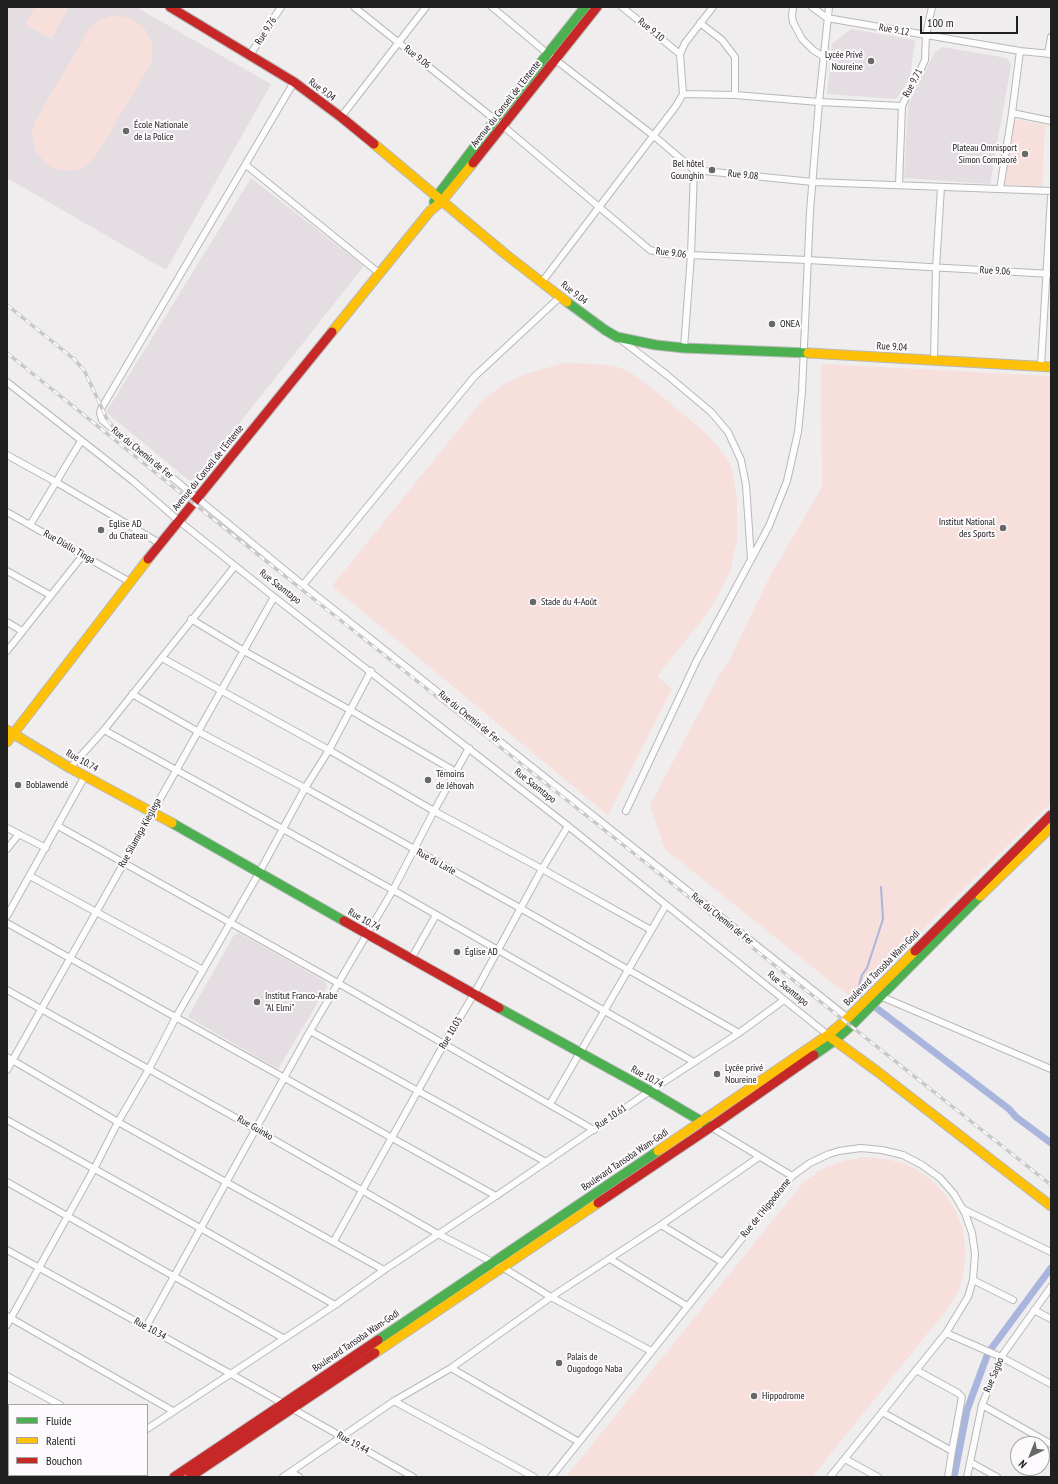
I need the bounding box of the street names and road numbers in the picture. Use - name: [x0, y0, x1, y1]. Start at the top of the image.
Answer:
- street label: Rue 9.76: [253, 15, 279, 47]
- street label: Rue 9.10: [635, 16, 667, 44]
- street label: Rue 9.12: [878, 21, 910, 39]
- street label: Rue 9.06: [401, 43, 433, 71]
- street label: Avenue du Conseil de l'Entente: [468, 58, 544, 150]
- street label: Rue 9.71: [901, 67, 925, 99]
- street label: Rue 9.04: [306, 76, 338, 104]
- street label: Rue 9.08: [727, 167, 759, 183]
- street label: Rue 9.06: [655, 245, 687, 261]
- street label: Rue 9.06: [979, 264, 1011, 278]
- street label: Rue 9.04: [558, 279, 590, 307]
- street label: Rue 9.04: [876, 340, 908, 354]
- street label: Avenue du Conseil de l'Entente: [170, 423, 246, 513]
- street label: Rue du Chemin de Fer: [109, 424, 175, 482]
- street label: Rue Diallo Tinga: [41, 527, 97, 567]
- street label: Rue Saamtapo: [257, 567, 303, 607]
- street label: Rue du Chemin de Fer: [436, 688, 502, 746]
- street label: Rue 10.74: [64, 747, 100, 775]
- street label: Rue Saamtapo: [512, 766, 558, 806]
- street label: Rue Silamiga Kieglega: [116, 796, 164, 870]
- street label: Rue du Larle: [414, 846, 458, 878]
- street label: Rue du Chemin de Fer: [689, 890, 755, 948]
- street label: Rue 10.74: [346, 906, 382, 934]
- street label: Boulevard Tansoba Wam-Godi: [842, 928, 922, 1008]
- street label: Rue Saamtapo: [765, 969, 811, 1009]
- street label: Rue 10.03: [437, 1015, 465, 1051]
- street label: Rue 10.74: [629, 1063, 665, 1091]
- street label: Rue 10.61: [593, 1102, 629, 1132]
- street label: Rue Guinko: [235, 1113, 275, 1143]
- street label: Boulevard Tansoba Wam-Godi: [579, 1126, 671, 1194]
- street label: Rue de l'Hippodrome: [738, 1176, 794, 1240]
- street label: Boulevard Tansoba Wam-Godi: [310, 1307, 402, 1375]
- street label: Rue 10.34: [132, 1315, 168, 1343]
- street label: Rue Sagbo: [981, 1356, 1007, 1394]
- street label: Rue 19.44: [335, 1429, 371, 1457]

